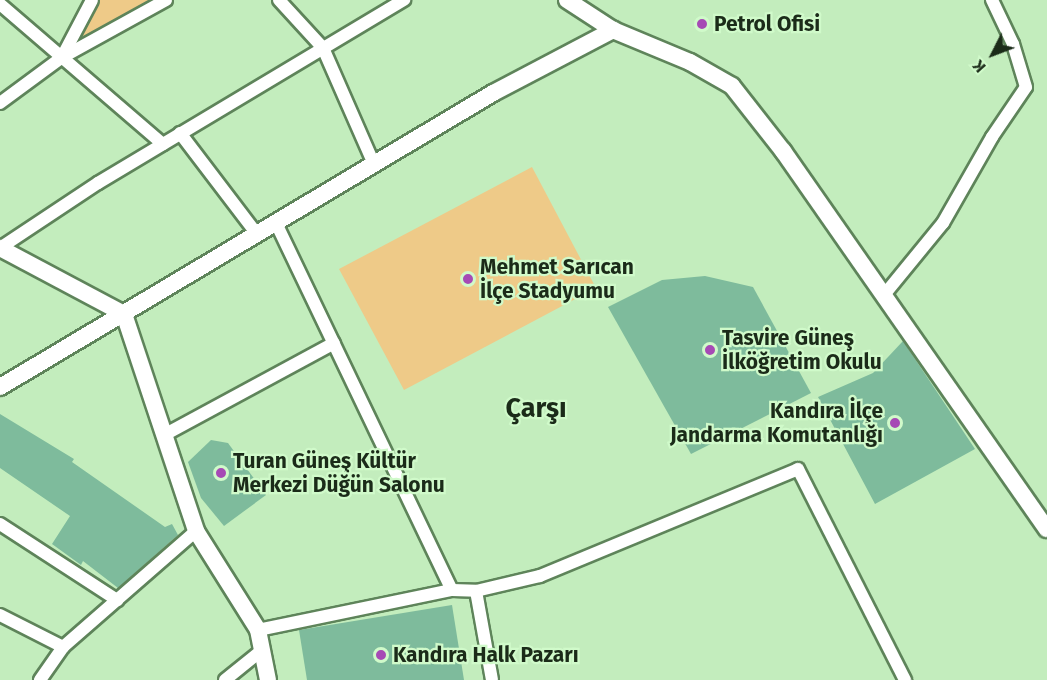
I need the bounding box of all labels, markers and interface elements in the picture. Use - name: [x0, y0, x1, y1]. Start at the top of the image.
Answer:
- place label: Petrol Ofisi: [714, 11, 820, 37]
- marker: Petrol Ofisi: [695, 17, 709, 31]
- north arrow: [963, 24, 1023, 84]
- text: K: [969, 56, 990, 77]
- place label: Mehmet Sarıcan İlçe Stadyumu: [480, 254, 634, 304]
- marker: Mehmet Sarıcan İlçe Stadyumu: [461, 272, 475, 286]
- place label: Tasvire Güneş İlköğretim Okulu: [722, 325, 882, 375]
- marker: Tasvire Güneş İlköğretim Okulu: [703, 343, 717, 357]
- district label: Çarşı: [505, 393, 567, 425]
- place label: Kandıra İlçe Jandarma Komutanlığı: [670, 398, 883, 448]
- marker: Kandıra İlçe Jandarma Komutanlığı: [888, 416, 902, 430]
- place label: Turan Güneş Kültür Merkezi Düğün Salonu: [233, 448, 445, 498]
- marker: Turan Güneş Kültür Merkezi Düğün Salonu: [214, 466, 228, 480]
- place label: Kandıra Halk Pazarı: [393, 642, 579, 668]
- marker: Kandıra Halk Pazarı: [374, 648, 388, 662]

